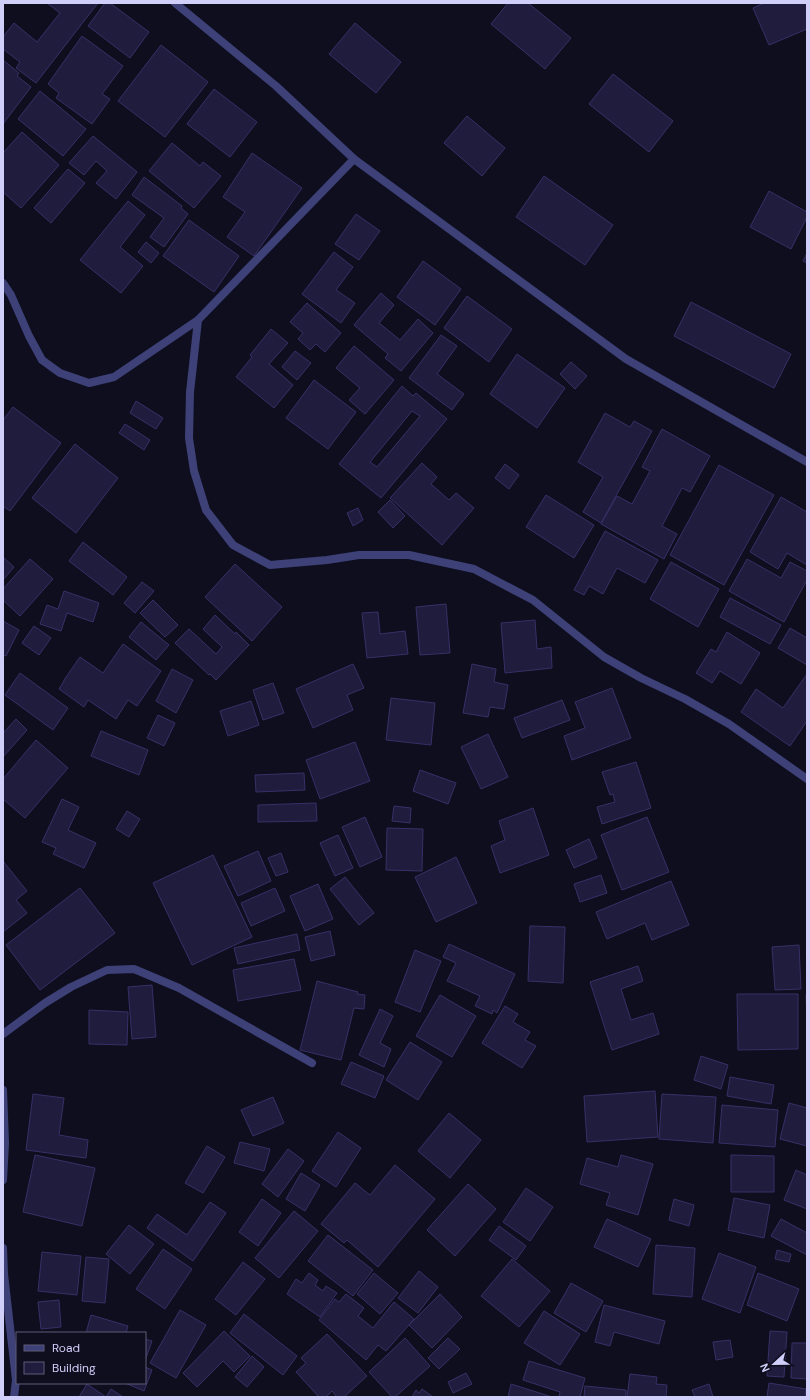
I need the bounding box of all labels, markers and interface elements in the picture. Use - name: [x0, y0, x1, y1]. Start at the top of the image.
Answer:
- legend: [16, 1332, 146, 1384]
- text: Road: [52, 1340, 80, 1356]
- north arrow: [754, 1344, 794, 1384]
- text: Building: [52, 1360, 96, 1376]
- text: N: [757, 1361, 773, 1374]

